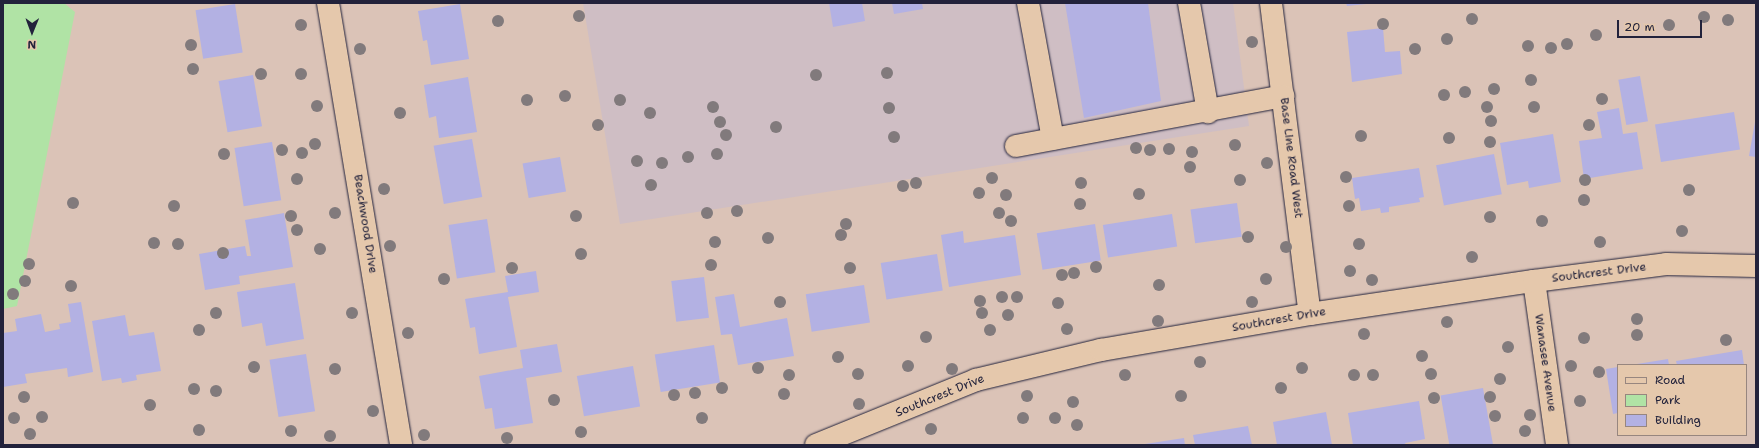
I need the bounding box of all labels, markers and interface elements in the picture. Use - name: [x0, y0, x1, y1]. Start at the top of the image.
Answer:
- north arrow: [12, 12, 52, 52]
- scale bar: [1619, 12, 1704, 38]
- text: 20 m: [1624, 19, 1655, 35]
- text: N: [27, 37, 36, 52]
- street label: Base Line Road West: [1276, 97, 1306, 219]
- street label: Beachwood Drive: [350, 173, 380, 275]
- street label: Southcrest Drive: [1551, 260, 1647, 286]
- street label: Southcrest Drive: [1231, 305, 1327, 335]
- street label: Wanasee Avenue: [1531, 313, 1559, 413]
- legend: [1617, 364, 1747, 436]
- street label: Southcrest Drive: [893, 372, 987, 420]
- text: Road: [1655, 372, 1685, 388]
- text: Park: [1655, 392, 1681, 408]
- text: Building: [1655, 412, 1701, 428]

